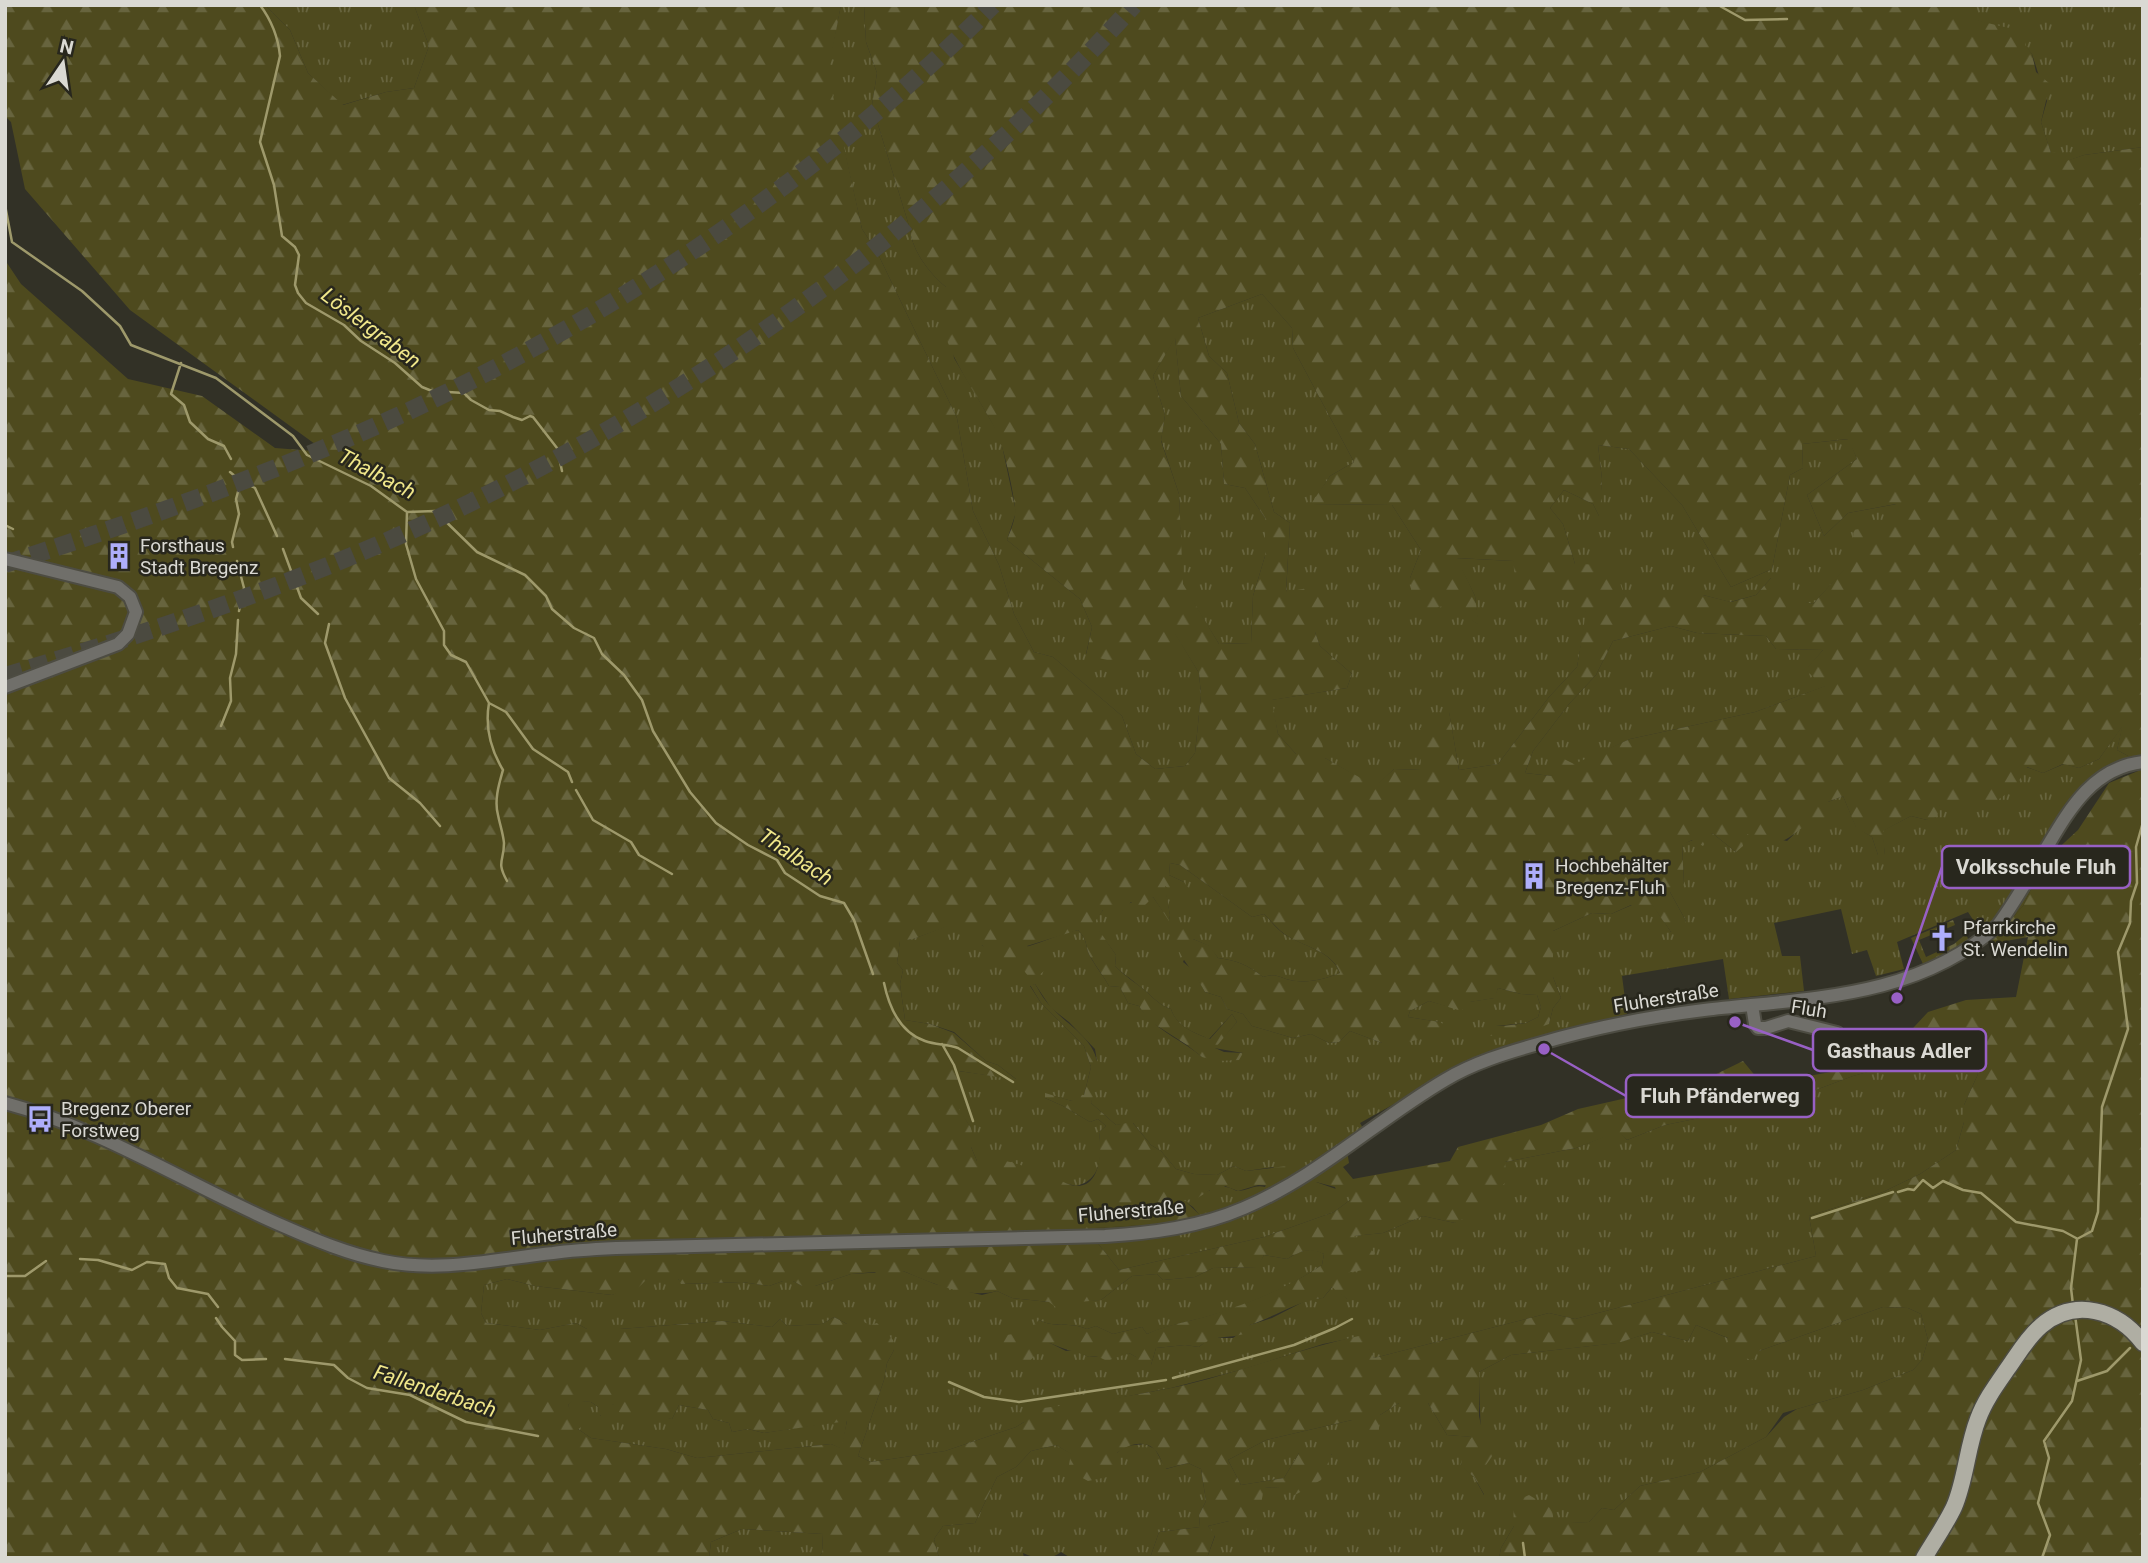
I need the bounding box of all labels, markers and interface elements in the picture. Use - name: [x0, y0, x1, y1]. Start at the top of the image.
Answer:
- north arrow: [28, 28, 98, 98]
- text: N: [58, 34, 76, 60]
- water label: Löslergraben: [317, 283, 425, 373]
- water label: Thalbach: [334, 444, 420, 504]
- place label: Forsthaus Stadt Bregenz: [140, 534, 258, 579]
- building icon: Forsthaus Stadt Bregenz: [104, 541, 134, 571]
- water label: Thalbach: [755, 824, 837, 890]
- callout: Volksschule Fluh: [1942, 846, 2130, 888]
- place label: Hochbehälter Bregenz-Fluh: [1555, 854, 1669, 899]
- text: Volksschule Fluh: [1956, 855, 2116, 879]
- building icon: Hochbehälter Bregenz-Fluh: [1519, 861, 1549, 891]
- place label: Pfarrkirche St. Wendelin: [1963, 916, 2068, 961]
- church icon: Pfarrkirche St. Wendelin: [1927, 923, 1957, 953]
- street label: Fluherstraße: [1612, 978, 1720, 1018]
- street label: Fluh: [1789, 995, 1829, 1023]
- callout: Gasthaus Adler: [1813, 1029, 1986, 1071]
- text: Gasthaus Adler: [1827, 1039, 1972, 1063]
- callout: Fluh Pfänderweg: [1626, 1075, 1814, 1117]
- text: Fluh Pfänderweg: [1640, 1084, 1800, 1108]
- place label: Bregenz Oberer Forstweg: [61, 1097, 192, 1142]
- bus stop icon: Bregenz Oberer Forstweg: [25, 1104, 55, 1134]
- street label: Fluherstraße: [1077, 1195, 1185, 1227]
- street label: Fluherstraße: [510, 1218, 618, 1250]
- water label: Fallenderbach: [371, 1360, 499, 1422]

